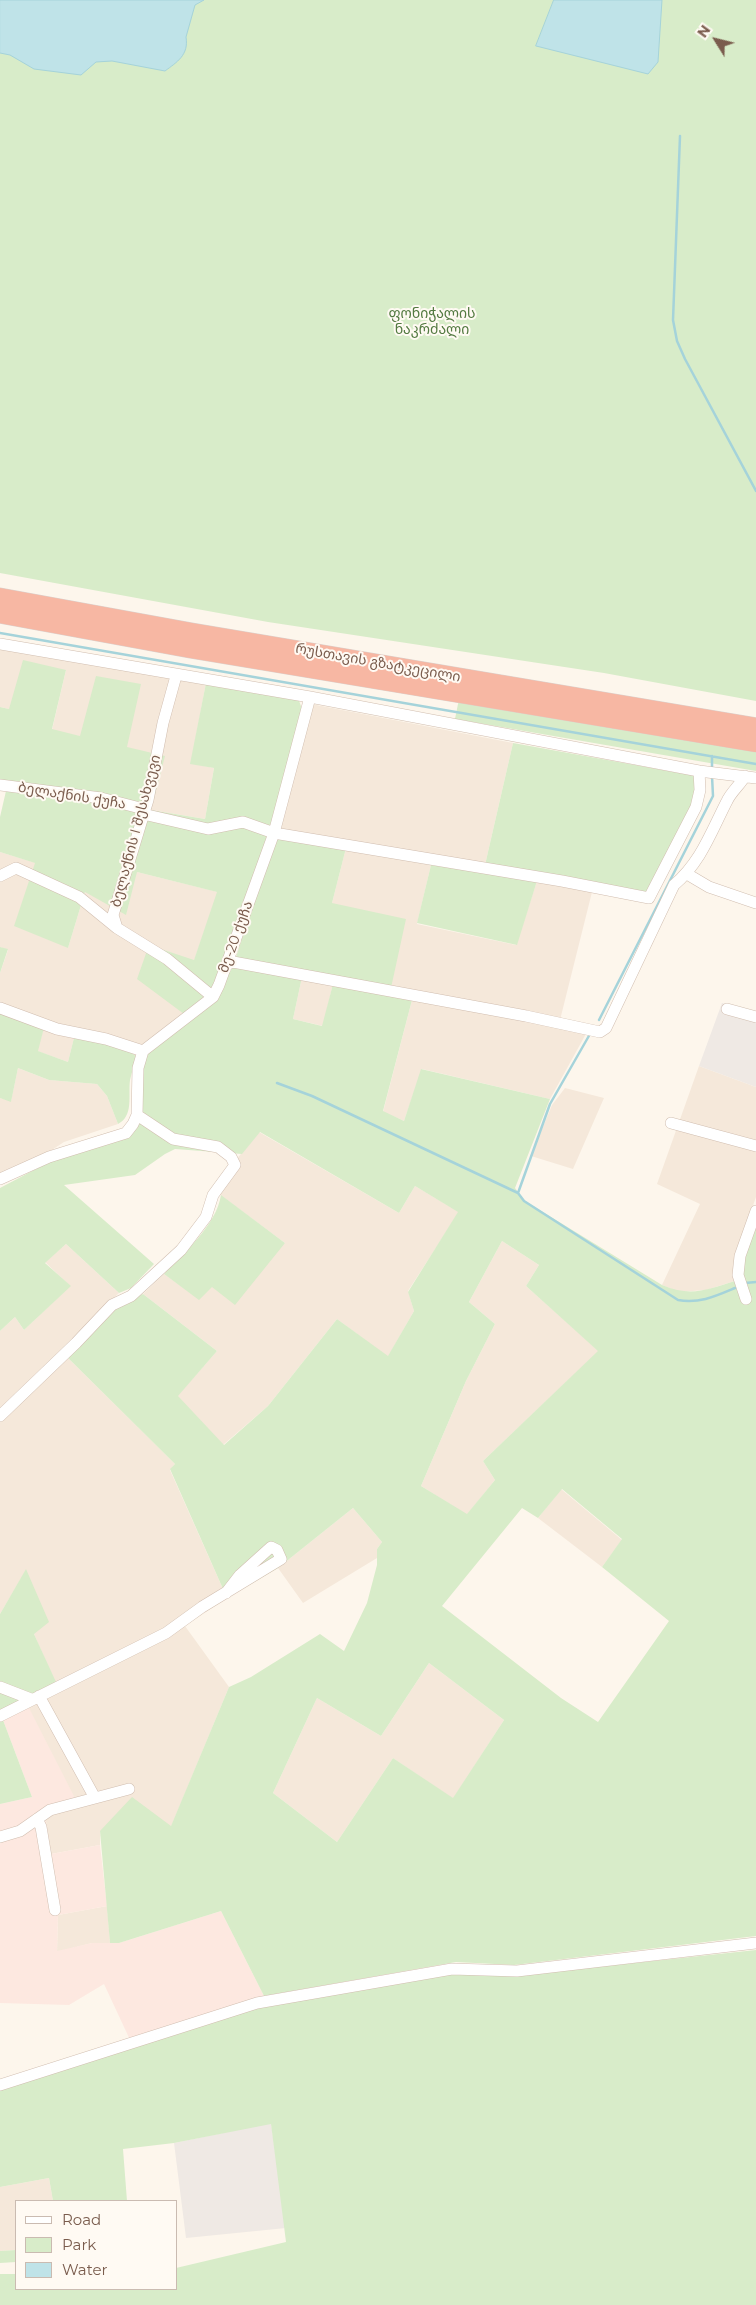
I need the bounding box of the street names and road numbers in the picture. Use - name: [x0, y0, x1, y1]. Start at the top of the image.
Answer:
- street label: რუსთავის გზატკეცილი: [294, 640, 462, 686]
- street label: ბელაქნის I შესახვევი: [108, 753, 164, 909]
- street label: ბელაქნის ქუჩა: [17, 779, 127, 813]
- street label: მე-20 ქუჩა: [215, 899, 257, 975]

